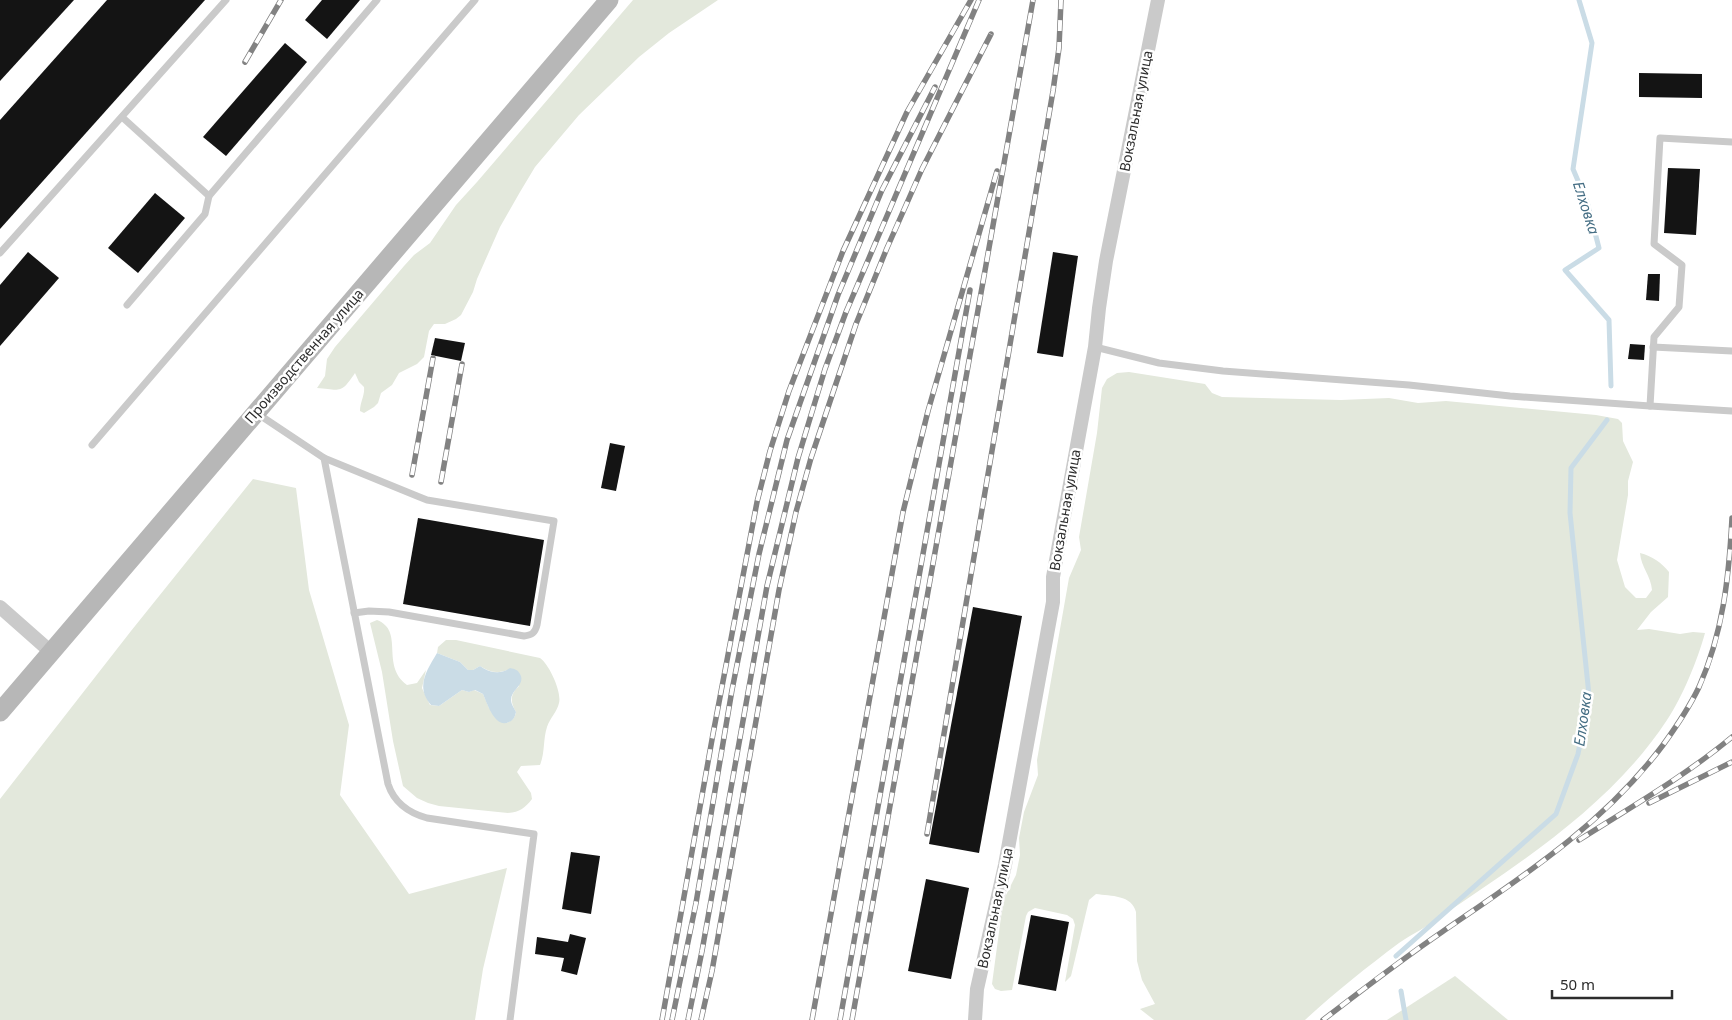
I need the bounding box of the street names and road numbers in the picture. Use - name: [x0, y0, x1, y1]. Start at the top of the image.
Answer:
- street label: Вокзальная улица: [1114, 49, 1157, 173]
- street label: Производственная улица: [240, 284, 367, 427]
- street label: Вокзальная улица: [1044, 448, 1085, 572]
- street label: Вокзальная улица: [972, 846, 1017, 970]

